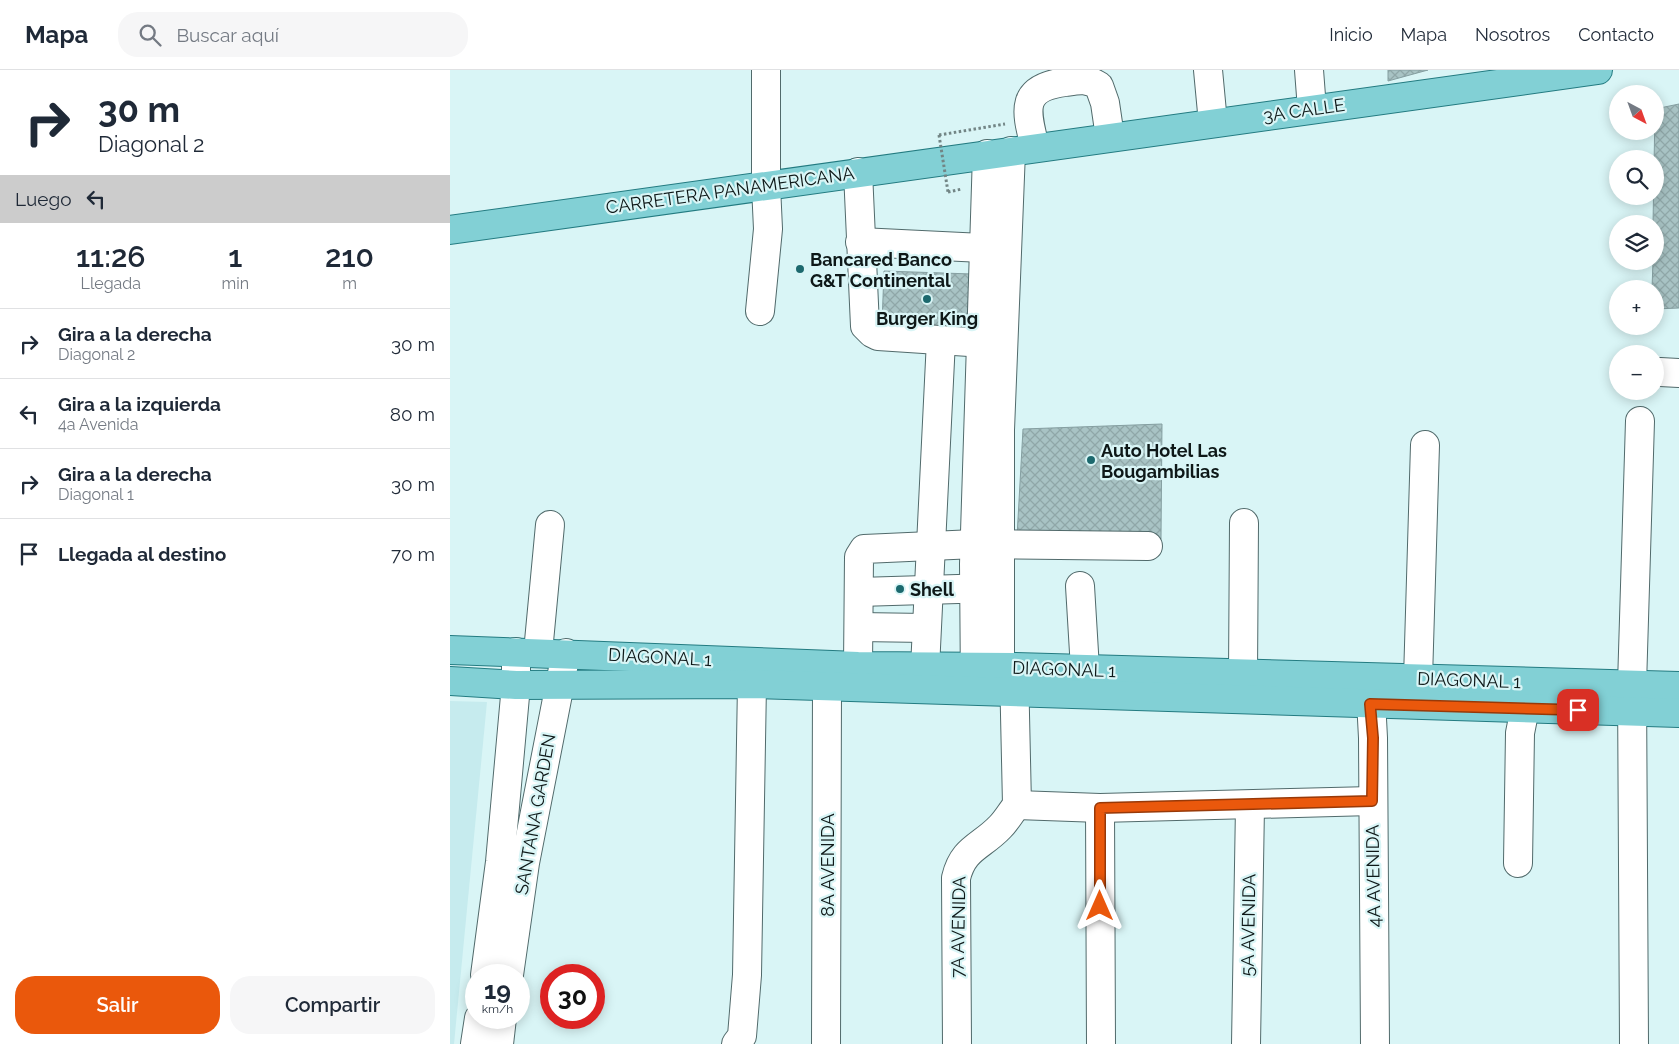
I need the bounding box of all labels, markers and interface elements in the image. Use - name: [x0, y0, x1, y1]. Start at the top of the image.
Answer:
- search box: [118, 12, 468, 57]
- text: Mapa: [25, 20, 88, 49]
- icon: search: [136, 21, 164, 49]
- text: Buscar aquí: [176, 24, 279, 46]
- text: Inicio: [1329, 24, 1373, 45]
- text: Mapa: [1401, 24, 1447, 45]
- text: Nosotros: [1475, 24, 1550, 45]
- text: Contacto: [1578, 24, 1654, 45]
- north arrow: [1609, 85, 1664, 140]
- map controls: [1609, 85, 1664, 400]
- text: 30 m: [98, 89, 180, 130]
- icon: right: [15, 90, 80, 155]
- street label: 3A CALLE: [1262, 94, 1346, 126]
- text: Diagonal 2: [98, 131, 204, 157]
- button: search: [1609, 150, 1664, 205]
- street label: CARRETERA PANAMERICANA: [604, 162, 856, 218]
- icon: left: [82, 185, 110, 213]
- text: Luego: [15, 188, 72, 210]
- button: layers: [1609, 215, 1664, 270]
- text: 11:26: [76, 239, 146, 274]
- text: 1: [228, 239, 242, 274]
- text: 210: [325, 239, 374, 274]
- place label: Bancared Banco G&T Continental: [810, 249, 952, 291]
- marker: Bancared Banco G&T Continental: [794, 263, 806, 275]
- text: Llegada: [81, 274, 141, 293]
- text: min: [222, 274, 249, 293]
- text: m: [342, 274, 357, 293]
- button: +: [1609, 280, 1664, 335]
- marker: Burger King: [921, 293, 933, 305]
- place label: Burger King: [876, 308, 978, 329]
- text: Gira a la derecha: [58, 323, 212, 345]
- icon: right: [15, 330, 43, 358]
- text: 30 m: [391, 333, 435, 355]
- text: Diagonal 2: [58, 345, 135, 364]
- button: −: [1609, 345, 1664, 400]
- text: Gira a la izquierda: [58, 393, 221, 415]
- icon: left: [15, 400, 43, 428]
- text: 80 m: [390, 403, 435, 425]
- text: 4a Avenida: [58, 415, 138, 434]
- place label: Auto Hotel Las Bougambilias: [1101, 440, 1227, 482]
- marker: Auto Hotel Las Bougambilias: [1085, 454, 1097, 466]
- text: Gira a la derecha: [58, 463, 212, 485]
- icon: right: [15, 470, 43, 498]
- text: 30 m: [391, 473, 435, 495]
- text: Diagonal 1: [58, 485, 134, 504]
- icon: arrive: [15, 540, 43, 568]
- text: Llegada al destino: [58, 543, 226, 565]
- text: 70 m: [391, 543, 435, 565]
- place label: Shell: [910, 579, 954, 600]
- marker: Shell: [894, 583, 906, 595]
- street label: DIAGONAL 1: [608, 644, 713, 670]
- street label: DIAGONAL 1: [1012, 657, 1117, 681]
- street label: DIAGONAL 1: [1417, 668, 1522, 692]
- pin: [1557, 689, 1599, 731]
- icon: arrive: [1564, 696, 1592, 724]
- street label: SANTANA GARDEN: [510, 732, 560, 896]
- street label: 8A AVENIDA: [817, 813, 838, 917]
- street label: 4A AVENIDA: [1362, 824, 1384, 928]
- street label: 5A AVENIDA: [1237, 873, 1259, 977]
- street label: 7A AVENIDA: [947, 876, 969, 978]
- position arrow: [1073, 879, 1125, 931]
- speed limit sign: 30: [540, 964, 605, 1029]
- text: 19: [484, 975, 511, 1005]
- button: Salir: [15, 976, 220, 1034]
- button: Compartir: [230, 976, 435, 1034]
- text: km/h: [482, 1002, 513, 1016]

